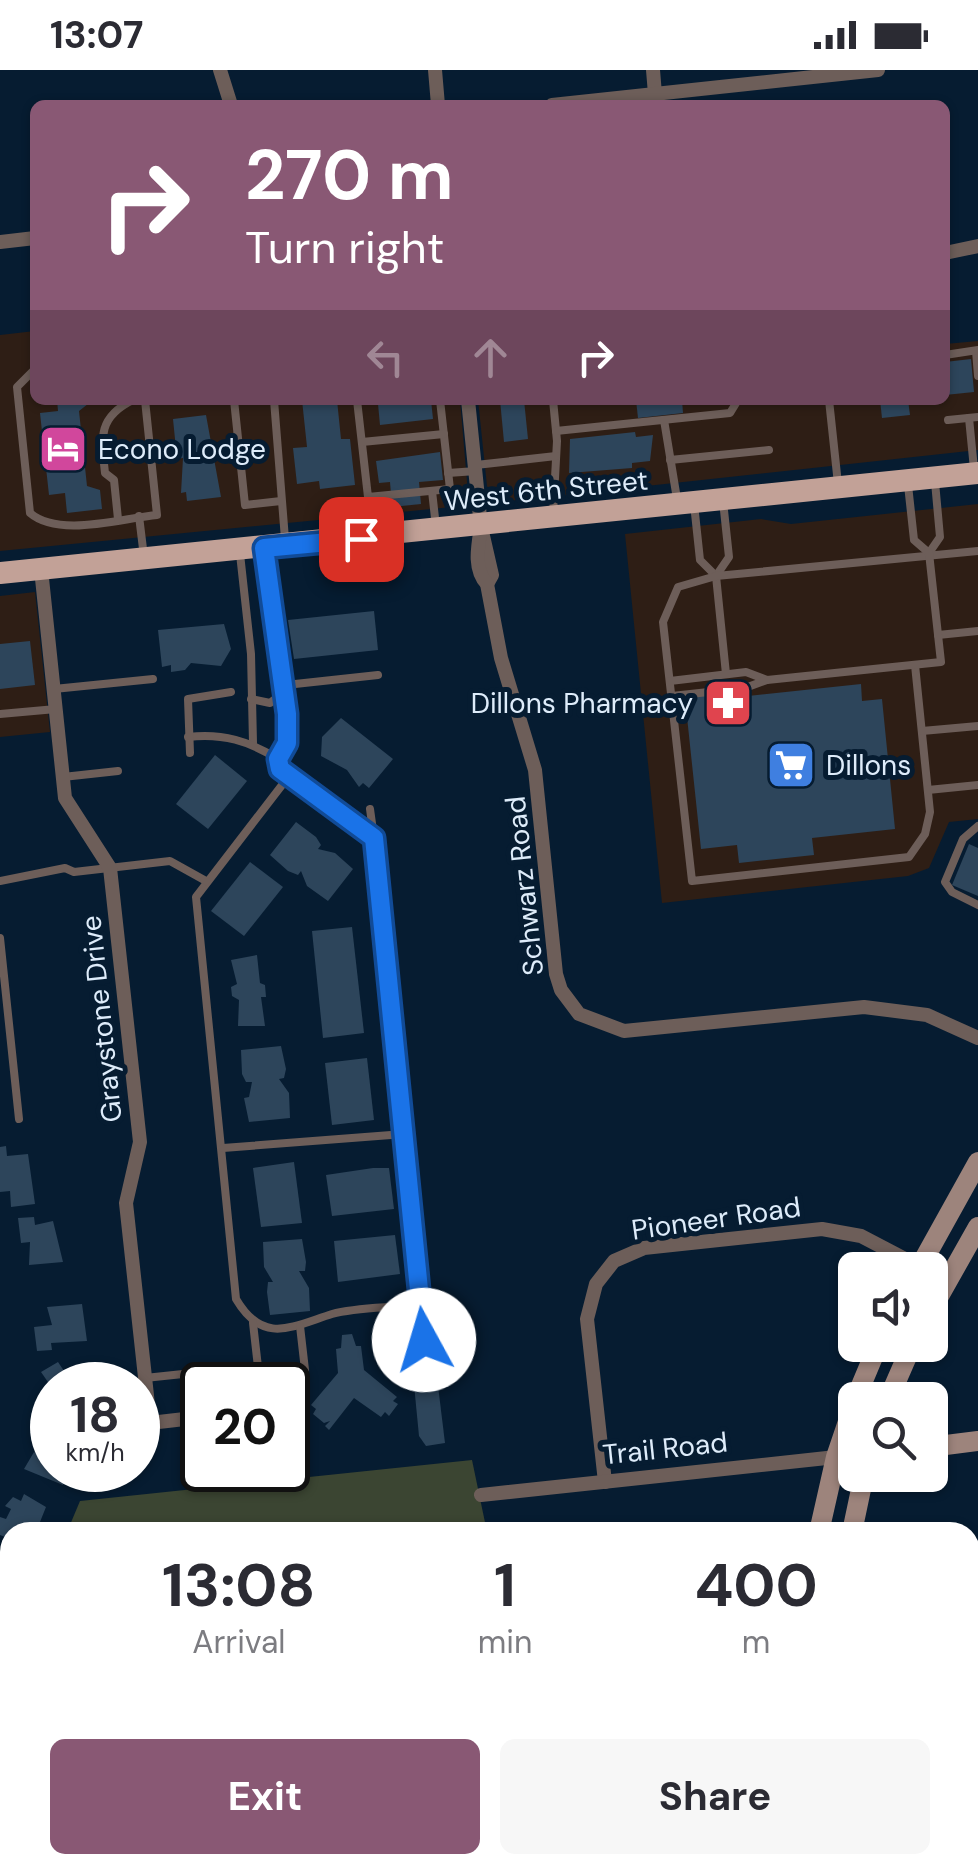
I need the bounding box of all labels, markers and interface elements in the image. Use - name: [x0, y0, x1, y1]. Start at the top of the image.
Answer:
- text: 13:07: [50, 10, 143, 60]
- text: 270 m: [245, 130, 454, 221]
- icon: right: [80, 140, 210, 270]
- text: Turn right: [245, 218, 444, 277]
- icon: left: [358, 330, 413, 385]
- icon: ahead: [463, 330, 518, 385]
- icon: right: [568, 330, 623, 385]
- hotel icon: Econo Lodge: [37, 423, 89, 475]
- place label: Econo Lodge: [98, 431, 266, 468]
- street label: West 6th Street: [442, 461, 650, 520]
- pin: [319, 497, 404, 582]
- icon: arrive: [334, 512, 389, 567]
- pharmacy icon: Dillons Pharmacy: [702, 677, 754, 729]
- place label: Dillons Pharmacy: [471, 685, 693, 722]
- supermarket icon: Dillons: [765, 739, 817, 791]
- place label: Dillons: [826, 747, 911, 784]
- street label: Schwarz Road: [497, 794, 552, 978]
- street label: Graystone Drive: [72, 914, 131, 1124]
- street label: Pioneer Road: [629, 1188, 803, 1249]
- map controls: [838, 1252, 948, 1492]
- button: sound: [838, 1252, 948, 1362]
- position arrow: [372, 1288, 476, 1392]
- speed limit sign: 20: [180, 1362, 310, 1492]
- text: 18: [70, 1382, 120, 1448]
- button: search: [838, 1382, 948, 1492]
- street label: Trail Road: [601, 1424, 729, 1473]
- text: km/h: [65, 1436, 125, 1469]
- text: 13:08: [162, 1546, 316, 1625]
- text: 1: [494, 1546, 516, 1625]
- text: 400: [694, 1546, 818, 1625]
- text: Arrival: [192, 1621, 285, 1663]
- text: min: [478, 1621, 532, 1663]
- text: m: [742, 1621, 770, 1663]
- button: Exit: [50, 1739, 480, 1854]
- button: Share: [500, 1739, 930, 1854]

